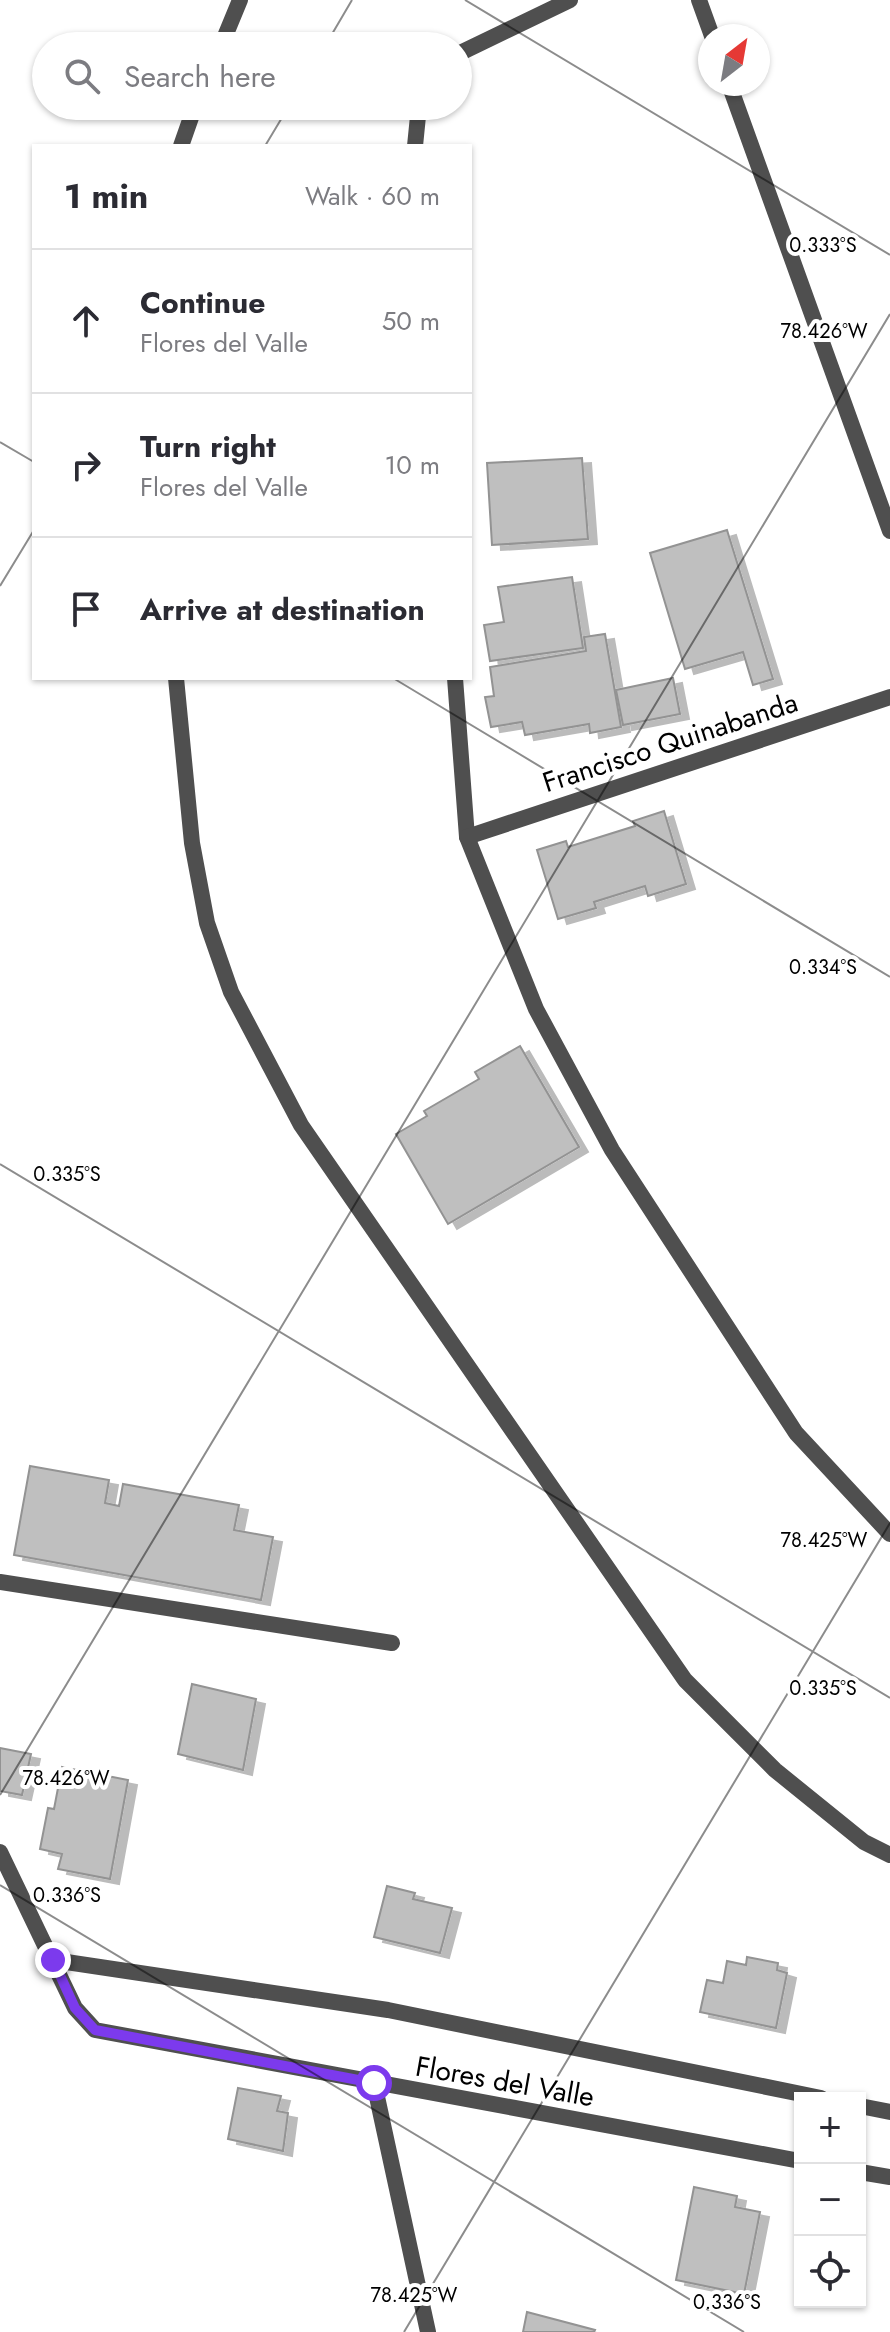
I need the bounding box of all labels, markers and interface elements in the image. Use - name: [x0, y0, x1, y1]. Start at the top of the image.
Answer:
- north arrow: [698, 24, 770, 96]
- search box: [32, 32, 472, 120]
- icon: search: [60, 54, 104, 98]
- text: Search here: [124, 55, 276, 98]
- text: 1 min: [64, 172, 148, 221]
- text: Walk · 60 m: [305, 177, 440, 215]
- text: 0.333°S: [789, 231, 857, 260]
- text: Continue: [140, 281, 266, 324]
- icon: ahead: [64, 299, 108, 343]
- text: 50 m: [382, 302, 440, 340]
- text: 78.426°W: [780, 317, 868, 346]
- text: Flores del Valle: [140, 324, 308, 362]
- text: Turn right: [140, 425, 276, 468]
- icon: right: [64, 443, 108, 487]
- text: 10 m: [385, 446, 440, 484]
- text: Flores del Valle: [140, 468, 308, 506]
- icon: arrive: [64, 587, 108, 631]
- text: Arrive at destination: [140, 588, 425, 631]
- street label: Francisco Quinabanda: [537, 682, 803, 803]
- text: 0.334°S: [789, 953, 857, 982]
- text: 0.335°S: [33, 1160, 101, 1189]
- text: 78.425°W: [781, 1526, 868, 1555]
- text: 0.335°S: [789, 1674, 857, 1703]
- text: 78.426°W: [22, 1764, 110, 1793]
- text: 0.336°S: [33, 1881, 101, 1910]
- route end: [35, 1942, 71, 1978]
- street label: Flores del Valle: [412, 2046, 597, 2117]
- route start: [356, 2065, 392, 2101]
- map controls: [794, 2092, 866, 2308]
- button: +: [794, 2092, 866, 2164]
- button: −: [794, 2164, 866, 2236]
- button: locate: [794, 2236, 866, 2308]
- text: 78.425°W: [371, 2281, 458, 2310]
- text: 0.336°S: [693, 2288, 761, 2317]

